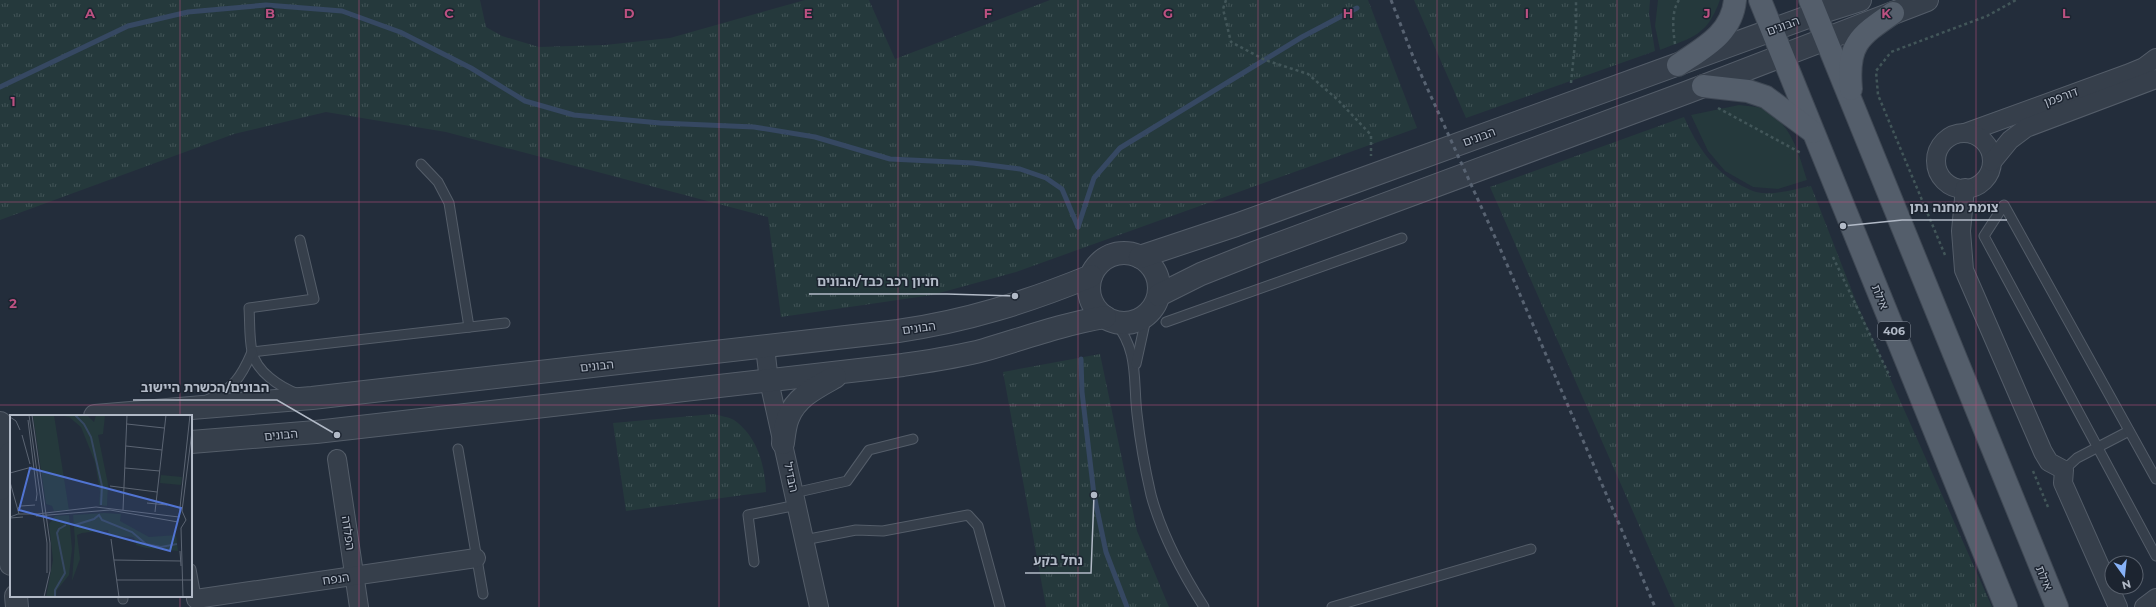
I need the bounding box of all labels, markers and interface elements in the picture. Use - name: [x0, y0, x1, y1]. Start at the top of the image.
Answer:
- text: A: [84, 5, 96, 21]
- text: B: [265, 5, 275, 21]
- text: C: [444, 5, 454, 21]
- text: D: [624, 5, 635, 21]
- text: E: [804, 5, 813, 21]
- text: F: [984, 5, 992, 21]
- text: G: [1163, 5, 1173, 21]
- text: H: [1343, 5, 1353, 21]
- text: I: [1525, 5, 1529, 21]
- text: J: [1702, 5, 1711, 21]
- text: K: [1881, 5, 1891, 21]
- text: L: [2062, 5, 2070, 21]
- street label: הבונים: [1764, 13, 1801, 38]
- street label: דורפמן: [2042, 83, 2080, 110]
- text: 1: [10, 93, 16, 109]
- street label: הבונים: [1460, 124, 1497, 149]
- callout: צומת מחנה נתן: [1902, 195, 2007, 220]
- text: צומת מחנה נתן: [1909, 199, 1999, 215]
- callout: חניון רכב כבד/הבונים: [809, 269, 947, 294]
- text: חניון רכב כבד/הבונים: [817, 273, 939, 289]
- street label: אילת: [1869, 282, 1892, 312]
- text: 2: [9, 295, 17, 311]
- street label: הבונים: [901, 318, 937, 337]
- road number: 406: [1878, 322, 1910, 340]
- street label: הבונים: [579, 356, 615, 375]
- callout: הבונים/הכשרת היישוב: [133, 375, 277, 400]
- text: הבונים/הכשרת היישוב: [141, 379, 269, 395]
- inset map: [10, 415, 192, 597]
- street label: הבונים: [263, 426, 298, 443]
- street label: הבדיל: [781, 460, 802, 493]
- street label: הפלדה: [339, 515, 358, 551]
- callout: נחל בקע: [1025, 548, 1091, 573]
- text: נחל בקע: [1033, 552, 1083, 568]
- north arrow: [2104, 555, 2144, 595]
- street label: אילת: [2033, 563, 2056, 593]
- street label: הנפח: [321, 569, 350, 588]
- text: N: [2120, 577, 2133, 593]

